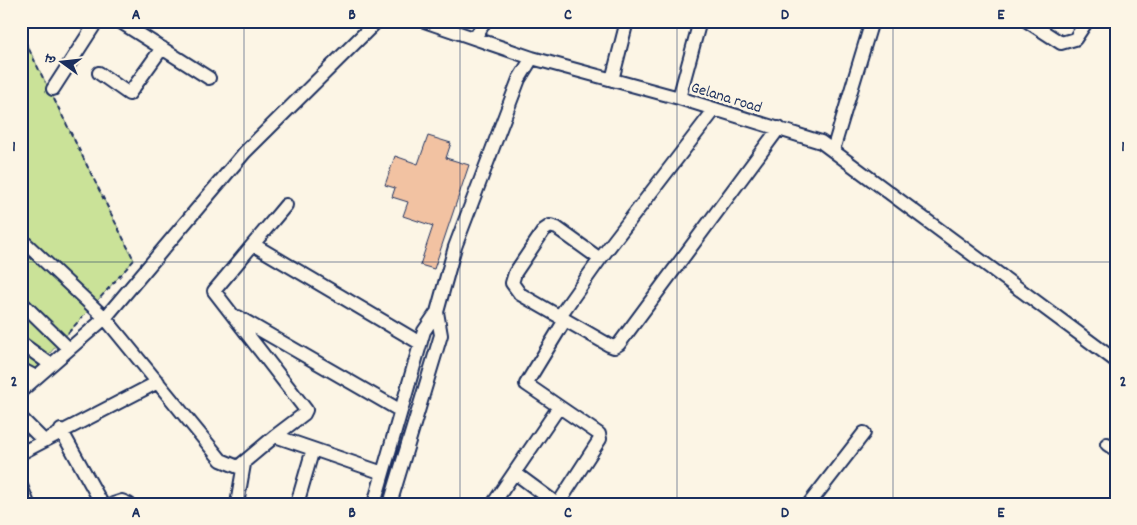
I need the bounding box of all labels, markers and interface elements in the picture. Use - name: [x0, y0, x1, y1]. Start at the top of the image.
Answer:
- text: A: [132, 4, 141, 27]
- text: B: [348, 4, 356, 27]
- text: C: [564, 4, 572, 27]
- text: D: [781, 4, 790, 27]
- text: E: [997, 4, 1005, 27]
- north arrow: [38, 38, 88, 88]
- text: उ: [40, 52, 62, 67]
- street label: Gelana road: [688, 77, 765, 120]
- text: 1: [12, 136, 16, 159]
- text: 1: [1121, 136, 1125, 159]
- text: 2: [11, 371, 18, 394]
- text: 2: [1120, 371, 1127, 394]
- text: A: [132, 502, 141, 525]
- text: B: [348, 502, 356, 525]
- text: C: [564, 502, 572, 525]
- text: D: [781, 502, 790, 525]
- text: E: [997, 502, 1005, 525]

